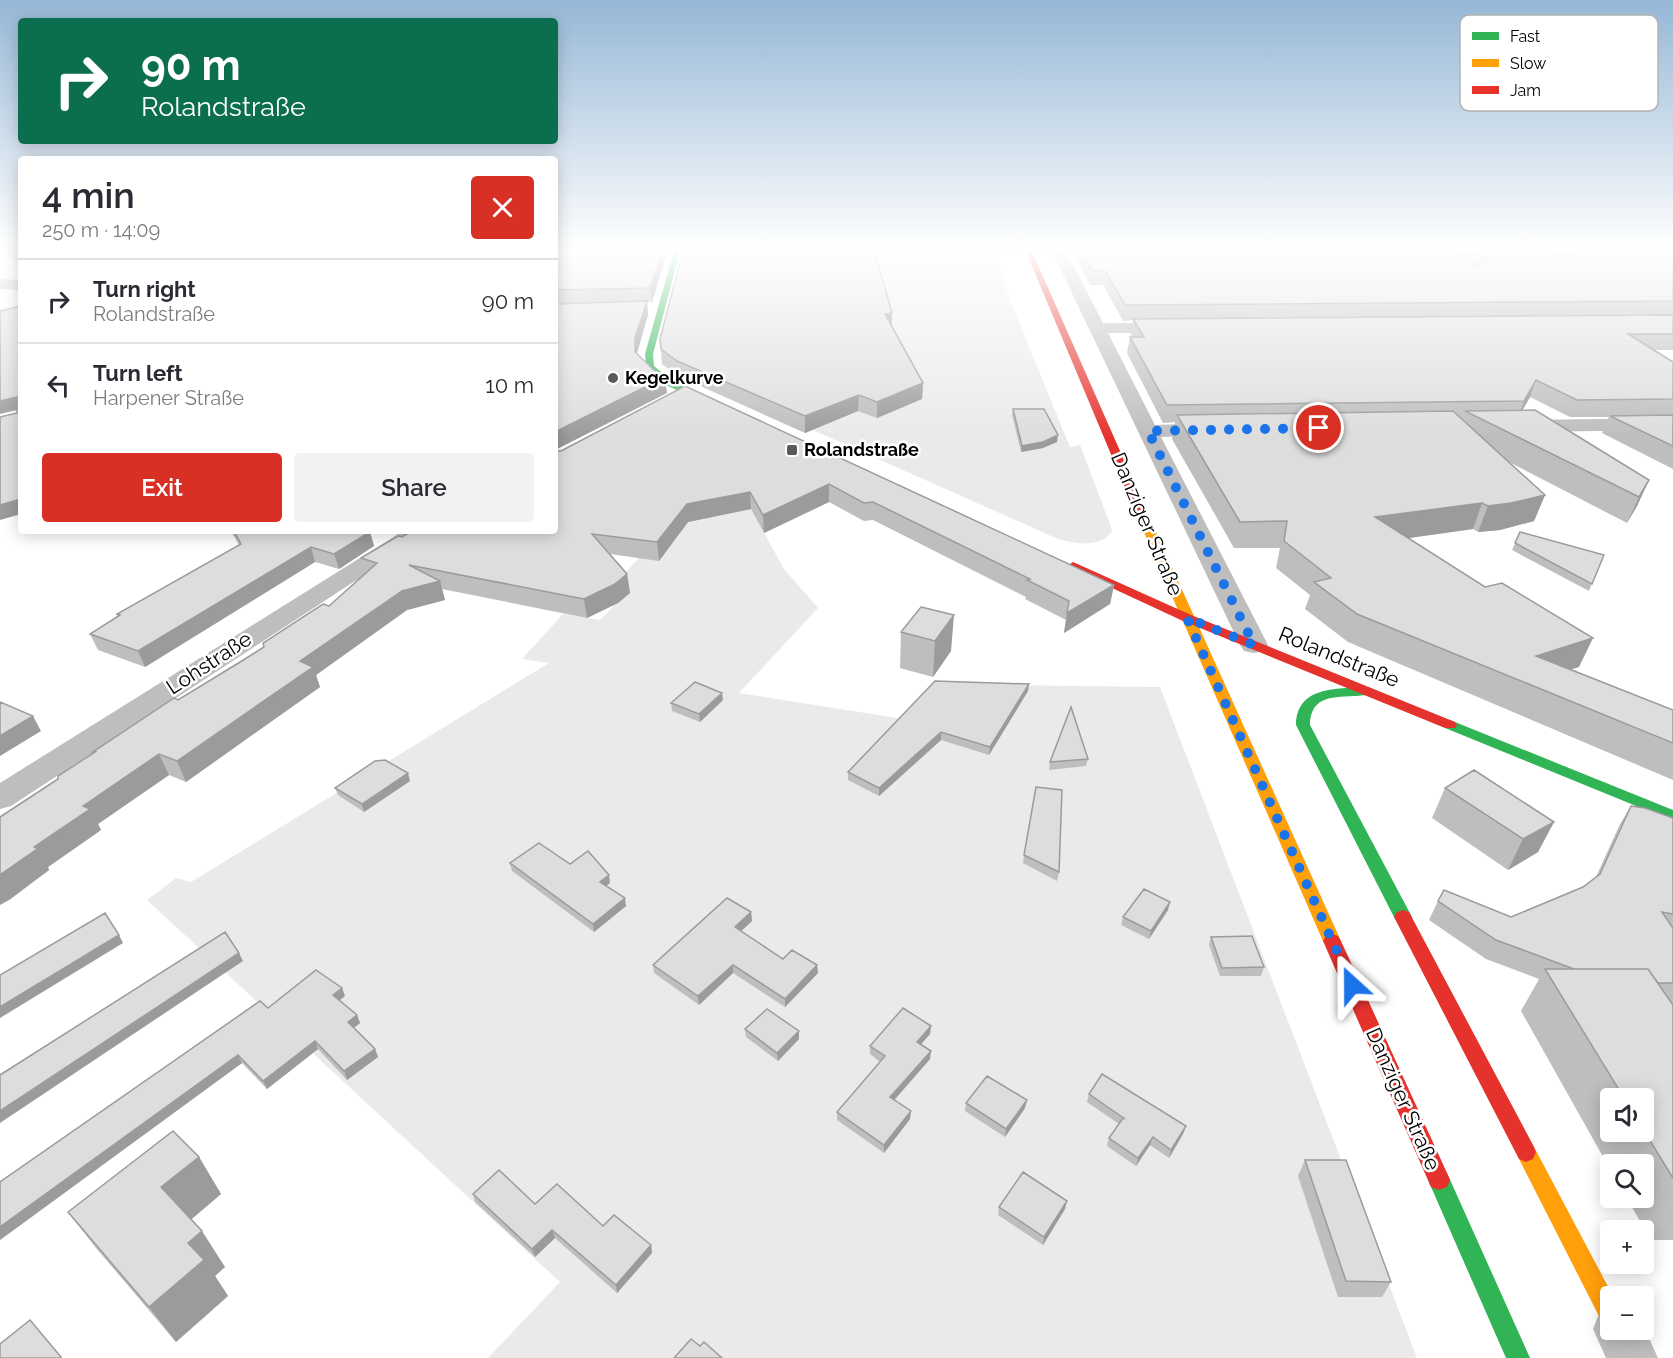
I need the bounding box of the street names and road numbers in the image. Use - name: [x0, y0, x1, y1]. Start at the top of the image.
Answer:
- street label: Danziger Straße: [1106, 448, 1189, 599]
- street label: Rolandstraße: [1275, 621, 1403, 692]
- street label: Lohstraße: [161, 626, 256, 699]
- street label: Danziger Straße: [1361, 1024, 1446, 1174]

